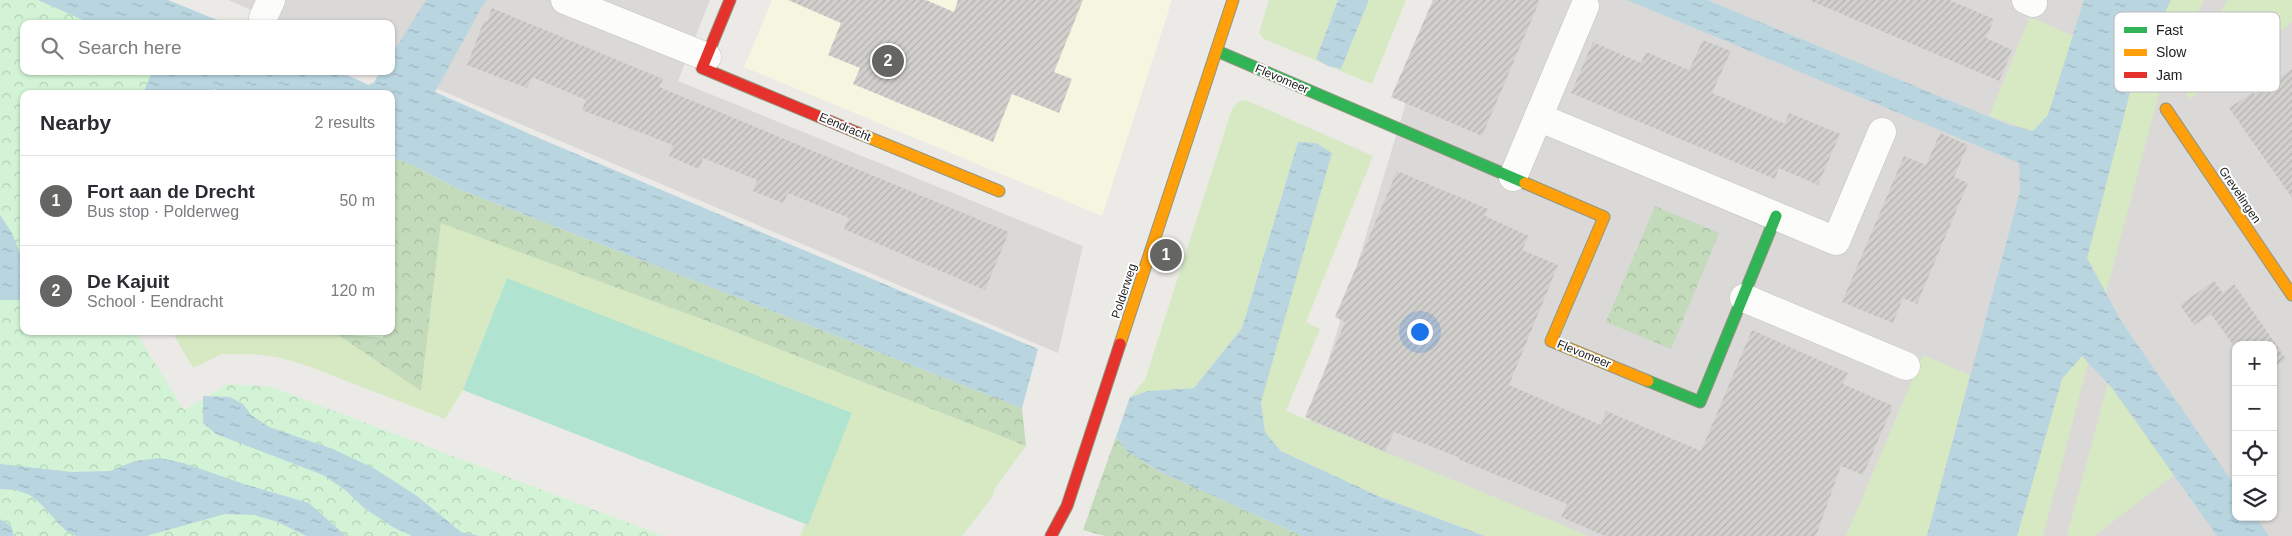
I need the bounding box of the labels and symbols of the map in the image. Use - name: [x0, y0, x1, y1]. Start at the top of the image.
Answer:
- legend: [2114, 12, 2280, 92]
- text: Fast: [2156, 22, 2183, 38]
- pin: 2: [872, 42, 904, 80]
- text: Slow: [2156, 44, 2187, 60]
- street label: Flevomeer: [1253, 61, 1311, 97]
- text: Jam: [2156, 67, 2182, 83]
- street label: Eendracht: [817, 110, 874, 144]
- street label: Grevelingen: [2216, 164, 2264, 226]
- pin: 1: [1150, 236, 1182, 274]
- street label: Polderweg: [1109, 262, 1139, 320]
- your location: [1407, 319, 1433, 345]
- street label: Flevomeer: [1555, 337, 1613, 371]

